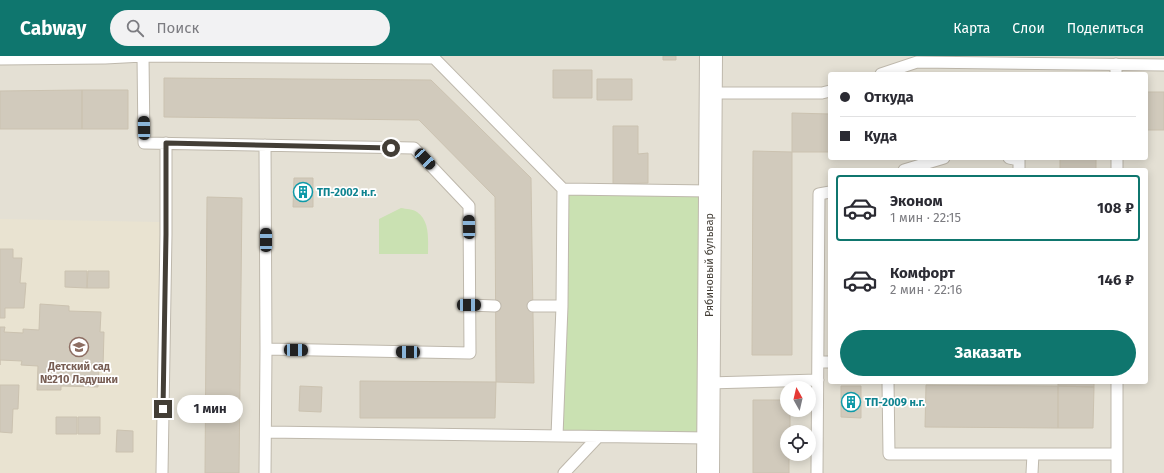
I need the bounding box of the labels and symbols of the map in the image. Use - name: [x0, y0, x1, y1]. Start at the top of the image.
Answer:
- car: [138, 116, 150, 140]
- route start: [382, 139, 400, 157]
- car: [412, 146, 438, 172]
- building icon: ТП-2002 н.г.: [292, 181, 314, 203]
- place label: ТП-2002 н.г.: [317, 186, 377, 199]
- street label: Рябиновый бульвар: [703, 213, 716, 317]
- car: [463, 215, 475, 239]
- car: [260, 228, 272, 252]
- car: [457, 299, 481, 311]
- school or university icon: Детский сад №210 Ладушки: [68, 336, 90, 358]
- car: [284, 344, 308, 356]
- car: [396, 346, 420, 358]
- place label: Детский сад №210 Ладушки: [40, 360, 118, 386]
- north arrow: [780, 381, 816, 417]
- building icon: ТП-2009 н.г.: [840, 391, 862, 413]
- callout: 1 мин: [177, 395, 243, 423]
- place label: ТП-2009 н.г.: [865, 396, 925, 409]
- route end: [154, 400, 172, 418]

